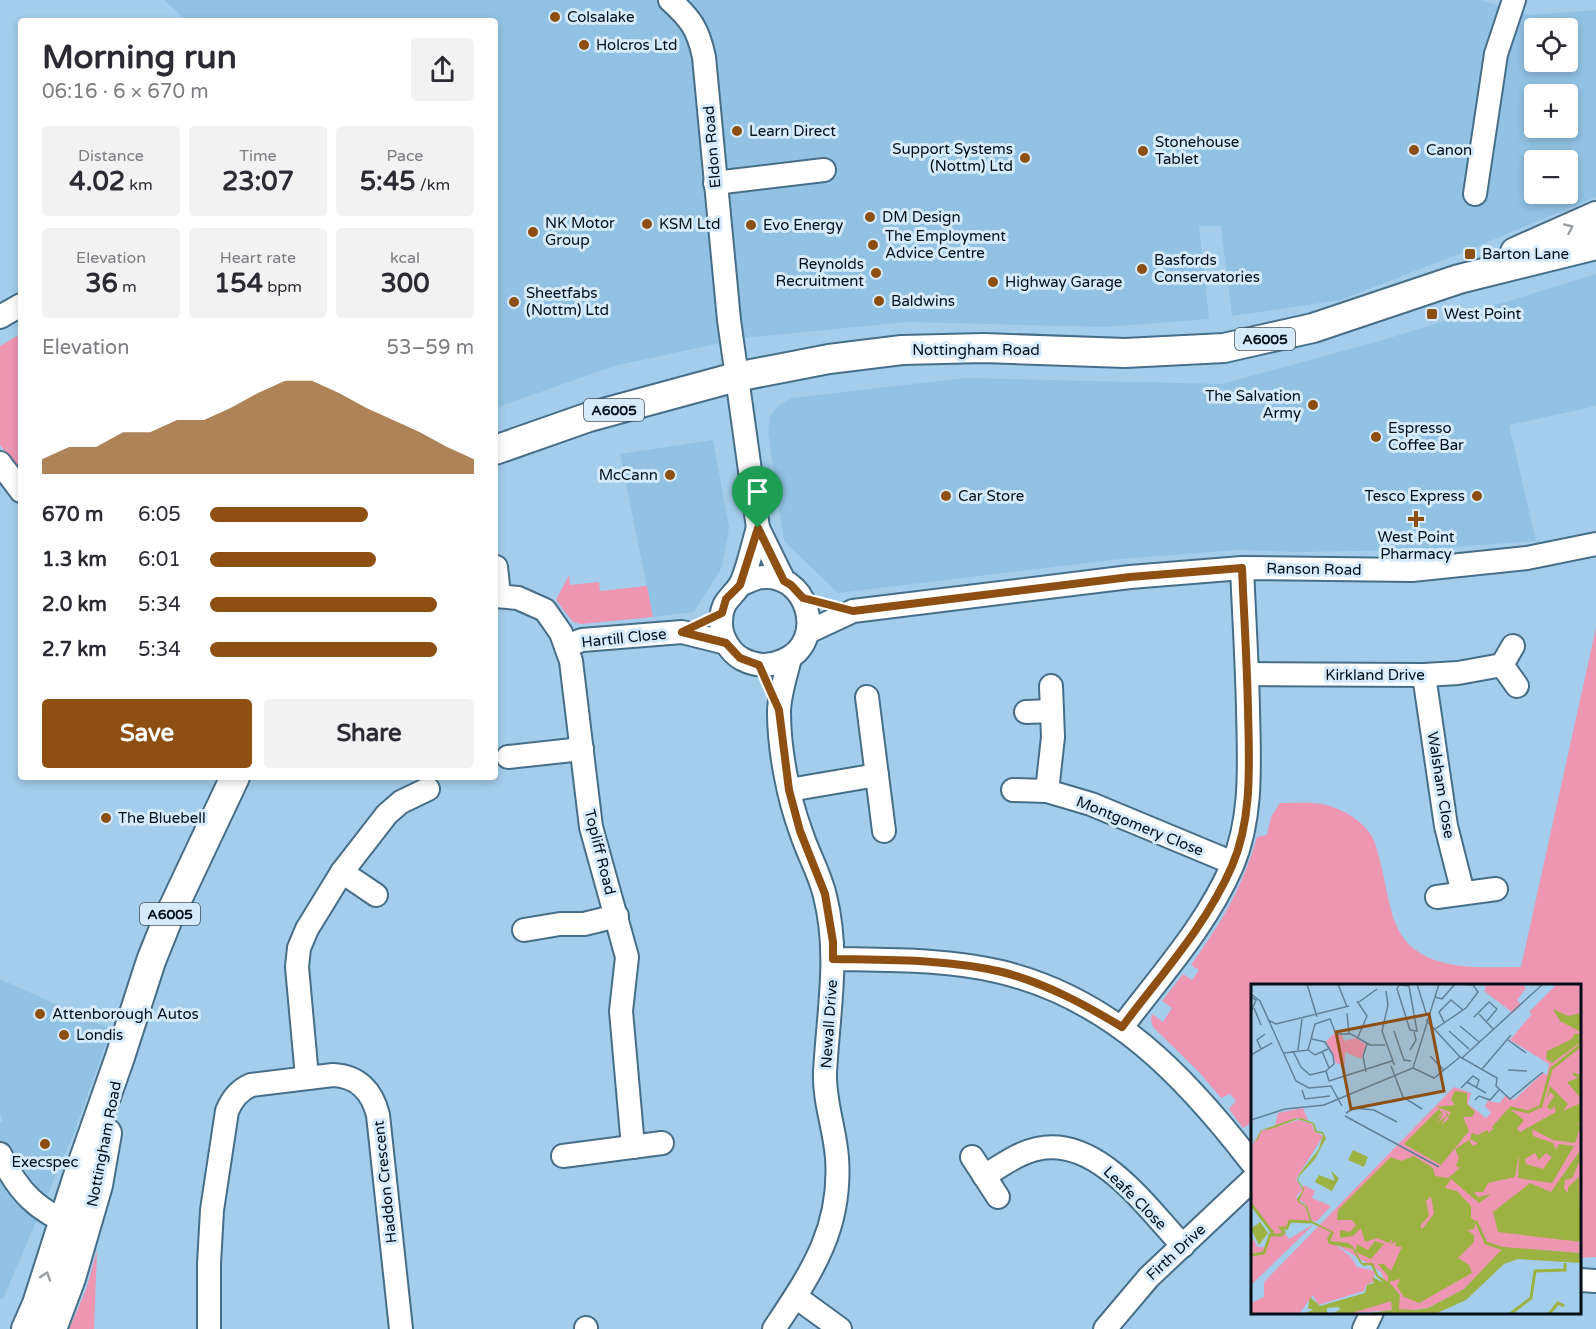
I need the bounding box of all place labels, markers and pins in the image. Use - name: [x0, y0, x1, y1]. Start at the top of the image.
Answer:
- place label: Colsalake: [567, 8, 634, 26]
- marker: Colsalake: [548, 10, 562, 24]
- place label: Holcros Ltd: [596, 36, 677, 54]
- marker: Holcros Ltd: [577, 38, 591, 52]
- place label: Learn Direct: [749, 122, 836, 140]
- marker: Learn Direct: [730, 124, 744, 138]
- place label: Stonehouse Tablet: [1155, 133, 1239, 168]
- place label: Support Systems (Nottm) Ltd: [892, 140, 1013, 175]
- place label: Canon: [1426, 141, 1472, 159]
- marker: Canon: [1407, 143, 1421, 157]
- marker: Stonehouse Tablet: [1136, 144, 1150, 158]
- marker: Support Systems (Nottm) Ltd: [1018, 151, 1032, 165]
- place label: DM Design: [882, 208, 961, 226]
- marker: DM Design: [863, 210, 877, 224]
- place label: NK Motor Group: [545, 214, 615, 249]
- place label: KSM Ltd: [659, 215, 720, 233]
- place label: Evo Energy: [763, 216, 843, 234]
- marker: KSM Ltd: [640, 217, 654, 231]
- marker: Evo Energy: [744, 218, 758, 232]
- marker: NK Motor Group: [526, 225, 540, 239]
- place label: The Employment Advice Centre: [885, 227, 1006, 262]
- marker: The Employment Advice Centre: [866, 238, 880, 252]
- place label: Barton Lane: [1482, 245, 1569, 263]
- marker: Barton Lane: [1463, 247, 1477, 261]
- place label: Basfords Conservatories: [1154, 251, 1260, 286]
- place label: Reynolds Recruitment: [776, 255, 864, 290]
- marker: Basfords Conservatories: [1135, 262, 1149, 276]
- marker: Reynolds Recruitment: [869, 266, 883, 280]
- place label: Highway Garage: [1005, 273, 1122, 291]
- marker: Highway Garage: [986, 275, 1000, 289]
- place label: Sheetfabs (Nottm) Ltd: [526, 284, 609, 319]
- place label: Baldwins: [891, 292, 955, 310]
- marker: Baldwins: [872, 294, 886, 308]
- marker: Sheetfabs (Nottm) Ltd: [507, 295, 521, 309]
- place label: West Point: [1444, 305, 1521, 323]
- marker: West Point: [1425, 307, 1439, 321]
- place label: The Salvation Army: [1205, 387, 1301, 422]
- marker: The Salvation Army: [1306, 398, 1320, 412]
- place label: Espresso Coffee Bar: [1388, 419, 1464, 454]
- marker: Espresso Coffee Bar: [1369, 430, 1383, 444]
- place label: McCann: [599, 466, 658, 484]
- pin: [732, 466, 783, 528]
- marker: McCann: [663, 468, 677, 482]
- place label: Car Store: [958, 487, 1024, 505]
- place label: Tesco Express: [1365, 487, 1465, 505]
- marker: Car Store: [939, 489, 953, 503]
- marker: Tesco Express: [1470, 489, 1484, 503]
- marker: West Point Pharmacy: [1409, 512, 1423, 526]
- place label: West Point Pharmacy: [1377, 528, 1455, 563]
- place label: The Bluebell: [118, 809, 206, 827]
- marker: The Bluebell: [99, 811, 113, 825]
- place label: Attenborough Autos: [52, 1005, 199, 1023]
- marker: Attenborough Autos: [33, 1007, 47, 1021]
- place label: Londis: [76, 1026, 123, 1044]
- marker: Londis: [57, 1028, 71, 1042]
- marker: Execspec: [38, 1137, 52, 1151]
- place label: Execspec: [11, 1153, 79, 1171]

